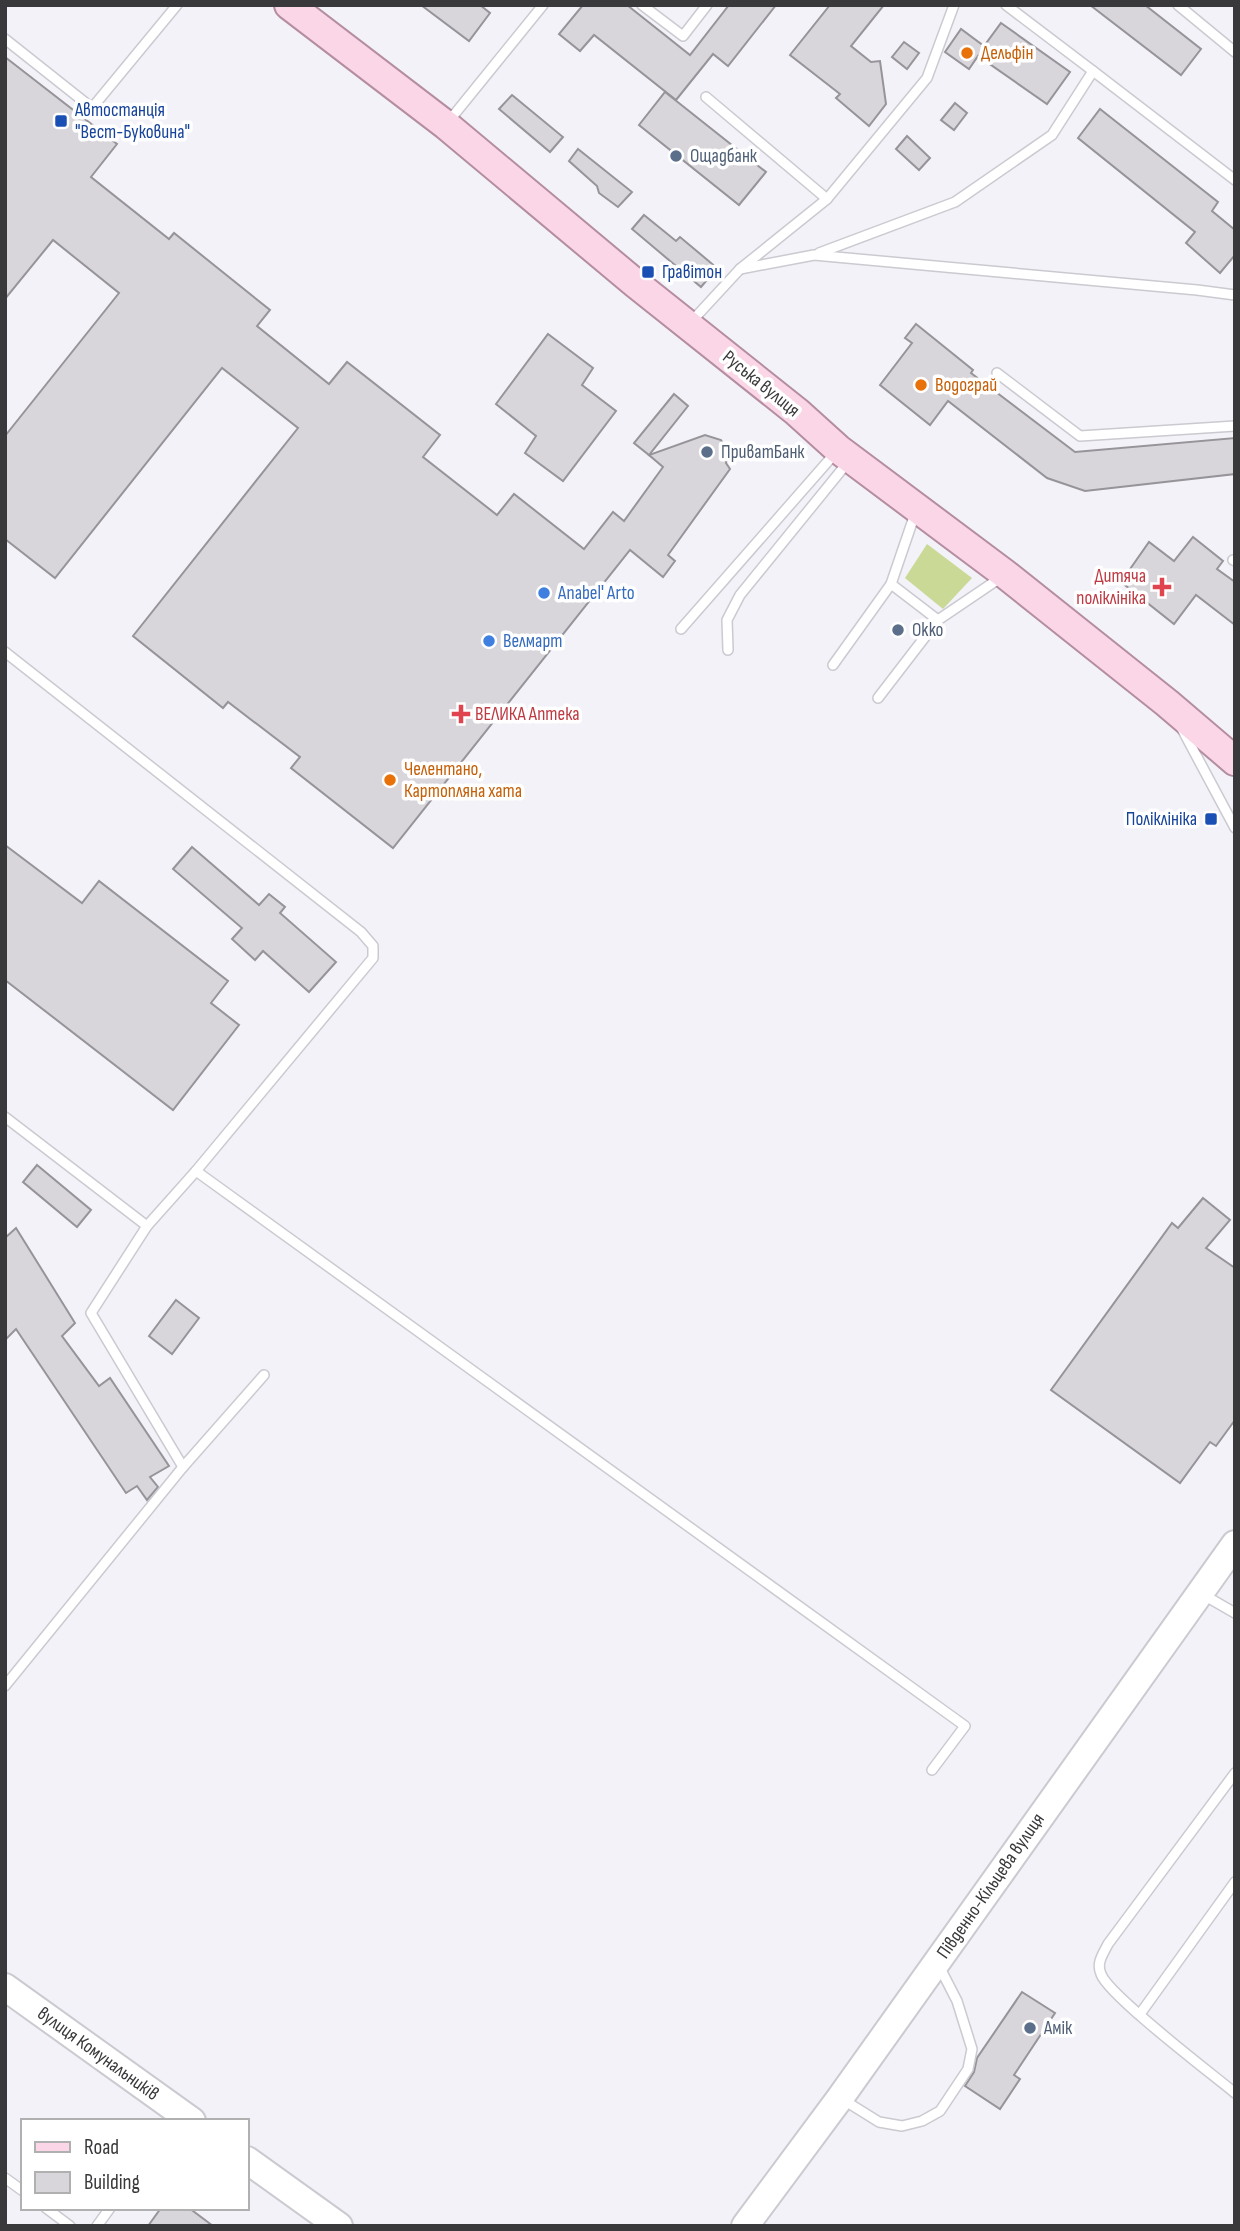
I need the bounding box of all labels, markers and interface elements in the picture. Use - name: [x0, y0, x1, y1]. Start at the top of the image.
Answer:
- place label: Дельфін: [981, 42, 1033, 65]
- marker: Дельфін: [959, 45, 975, 61]
- place label: Автостанція "Вест-Буковина": [74, 99, 190, 144]
- marker: Автостанція "Вест-Буковина": [53, 113, 69, 129]
- place label: Ощадбанк: [690, 145, 758, 168]
- marker: Ощадбанк: [668, 148, 684, 164]
- place label: Гравітон: [662, 261, 722, 284]
- marker: Гравітон: [640, 264, 656, 280]
- street label: Руська вулиця: [718, 346, 804, 422]
- place label: Водограй: [935, 374, 997, 397]
- marker: Водограй: [913, 377, 929, 393]
- place label: ПриватБанк: [721, 441, 805, 464]
- marker: ПриватБанк: [699, 444, 715, 460]
- place label: Дитяча поліклініка: [1076, 565, 1146, 610]
- marker: Дитяча поліклініка: [1152, 577, 1172, 597]
- place label: Anabel' Arto: [557, 582, 635, 605]
- marker: Anabel' Arto: [536, 585, 552, 601]
- place label: Okko: [912, 619, 943, 642]
- marker: Okko: [890, 622, 906, 638]
- place label: Велмарт: [503, 630, 562, 653]
- marker: Велмарт: [481, 633, 497, 649]
- place label: ВЕЛИКА Аптека: [475, 703, 580, 726]
- marker: ВЕЛИКА Аптека: [453, 706, 469, 722]
- place label: Челентано, Картопляна хата: [404, 758, 522, 803]
- marker: Челентано, Картопляна хата: [382, 772, 398, 788]
- place label: Поліклініка: [1126, 808, 1197, 831]
- marker: Поліклініка: [1203, 811, 1219, 827]
- street label: Південно-Кільцева вулиця: [932, 1809, 1050, 1963]
- street label: вулиця Комунальників: [33, 2002, 163, 2106]
- place label: Амік: [1043, 2017, 1073, 2040]
- marker: Амік: [1022, 2020, 1038, 2036]
- legend: [21, 2119, 248, 2210]
- text: Road: [84, 2135, 119, 2160]
- text: Building: [84, 2170, 140, 2195]

